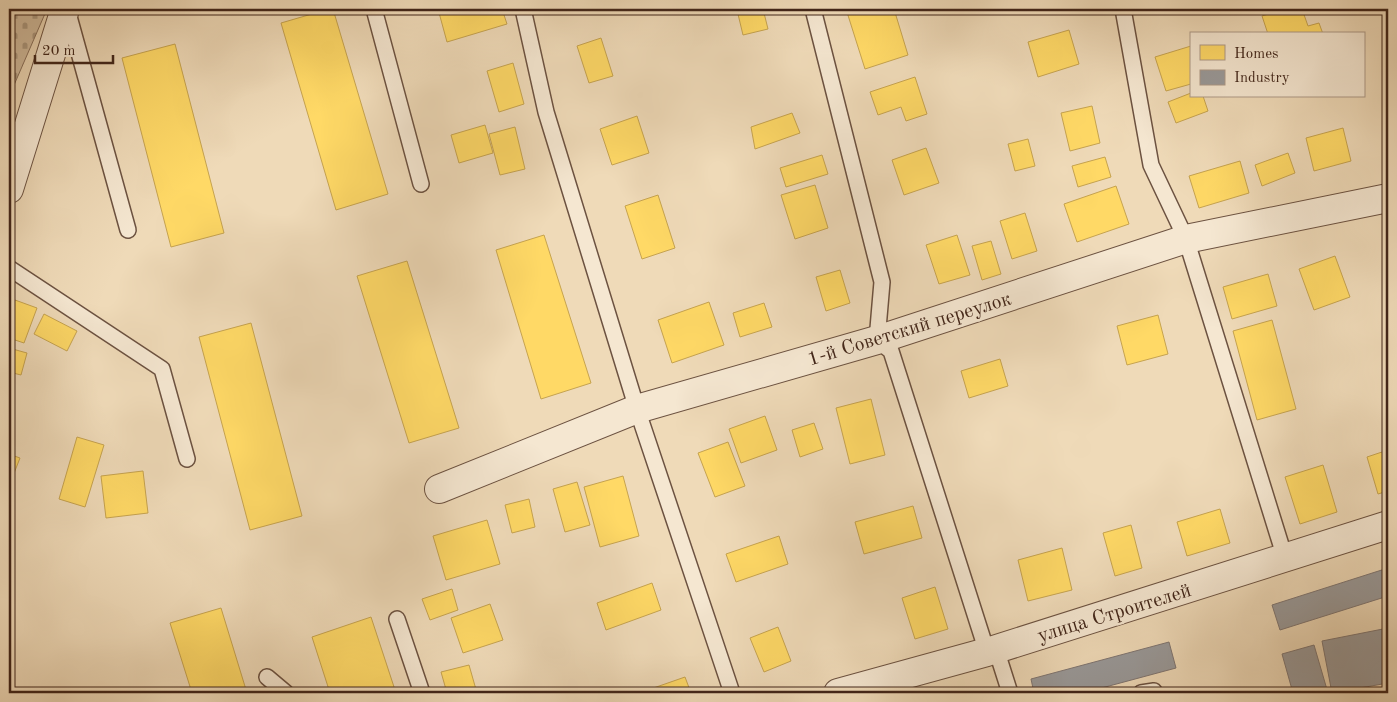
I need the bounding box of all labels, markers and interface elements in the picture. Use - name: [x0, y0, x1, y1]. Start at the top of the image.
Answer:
- scale bar: [35, 32, 112, 64]
- legend: [1190, 32, 1364, 98]
- text: 20 m: [42, 44, 76, 59]
- text: Homes: [1234, 47, 1279, 62]
- text: Industry: [1234, 71, 1290, 86]
- street label: 1-й Советский переулок: [805, 289, 1014, 370]
- street label: улица Строителей: [1035, 581, 1194, 647]

